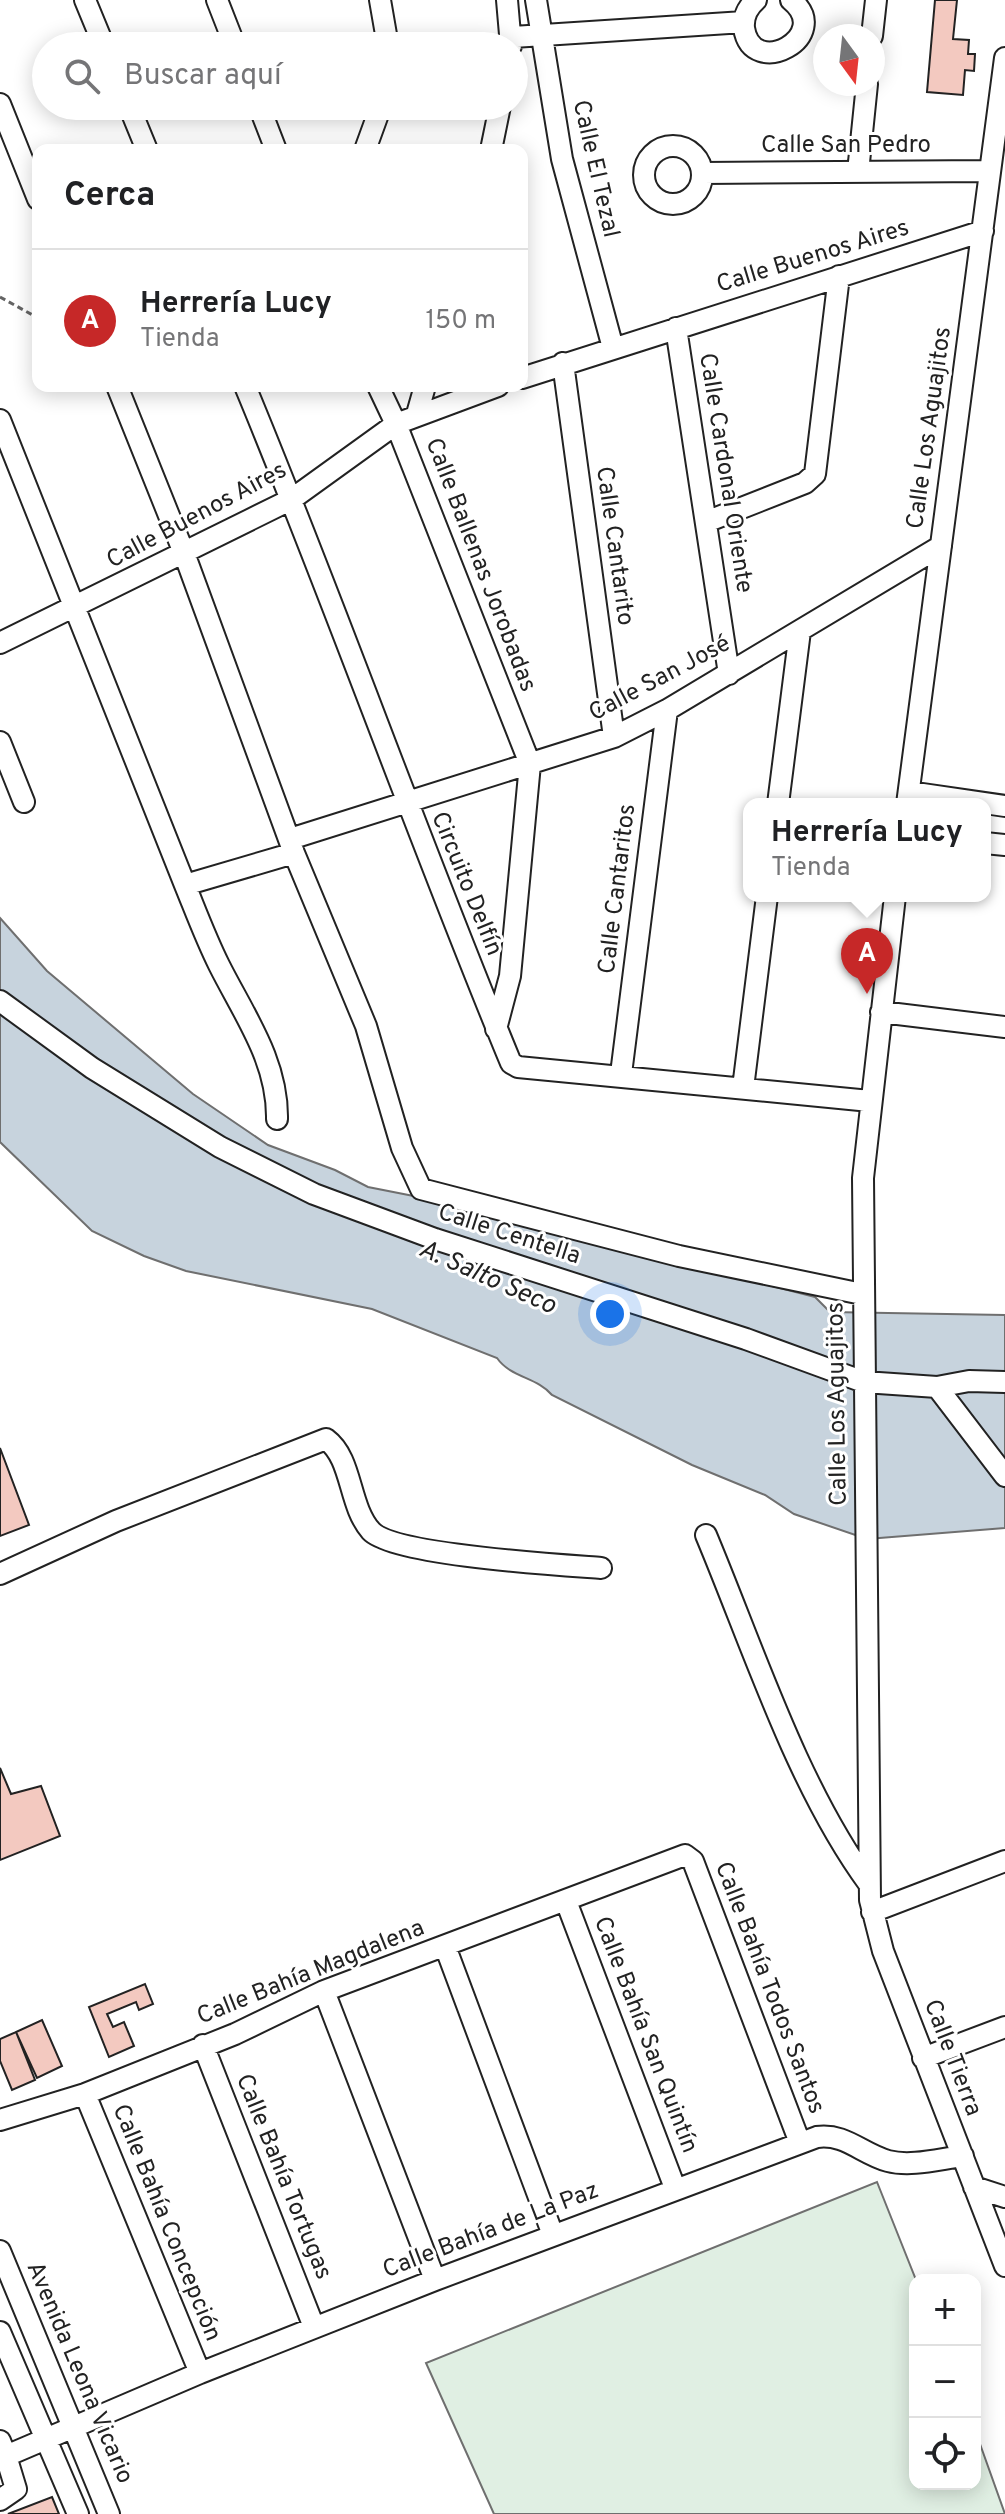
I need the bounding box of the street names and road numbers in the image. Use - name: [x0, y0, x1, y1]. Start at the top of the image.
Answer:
- street label: Calle El Tezal: [565, 97, 625, 241]
- street label: Calle San Pedro: [761, 131, 931, 161]
- street label: Calle Buenos Aires: [713, 213, 913, 301]
- street label: Calle Los Aguajitos: [901, 325, 959, 531]
- street label: Calle Cardonal Oriente: [691, 351, 759, 595]
- street label: Calle Ballenas Jorobadas: [418, 434, 542, 696]
- street label: Calle Buenos Aires: [102, 456, 292, 576]
- street label: Calle Cantarito: [588, 465, 640, 627]
- street label: Calle San José: [584, 629, 736, 729]
- street label: Calle Cantaritos: [593, 802, 643, 976]
- street label: Circuito Delfín: [424, 808, 508, 960]
- street label: Calle Centella: [434, 1198, 584, 1272]
- street label: Calle Los Aguajitos: [821, 1302, 855, 1506]
- street label: Calle Bahía Todos Santos: [707, 1858, 831, 2118]
- street label: Calle Bahía San Quintín: [586, 1912, 704, 2158]
- street label: Calle Bahía Magdalena: [193, 1914, 429, 2032]
- street label: Calle Tierra: [916, 1996, 988, 2120]
- street label: Calle Bahía Tortugas: [228, 2070, 338, 2284]
- street label: Calle Bahía Concepción: [105, 2100, 227, 2346]
- street label: Calle Bahía de La Paz: [379, 2176, 603, 2286]
- street label: Avenida Leona Vicario: [19, 2258, 139, 2488]

